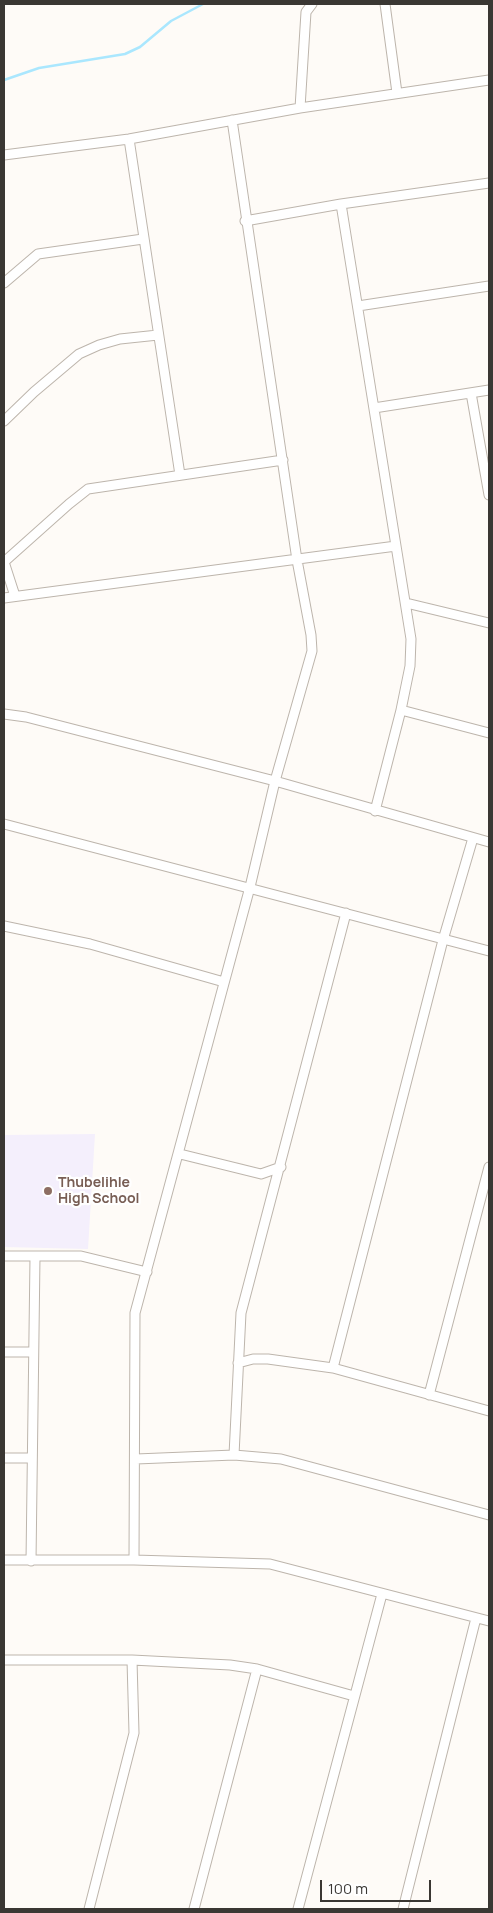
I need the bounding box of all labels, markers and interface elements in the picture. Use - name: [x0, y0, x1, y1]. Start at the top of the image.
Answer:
- place label: Thubelihle High School: [58, 1175, 139, 1208]
- marker: Thubelihle High School: [42, 1185, 54, 1197]
- scale bar: [323, 1870, 434, 1902]
- text: 100 m: [328, 1878, 368, 1899]

